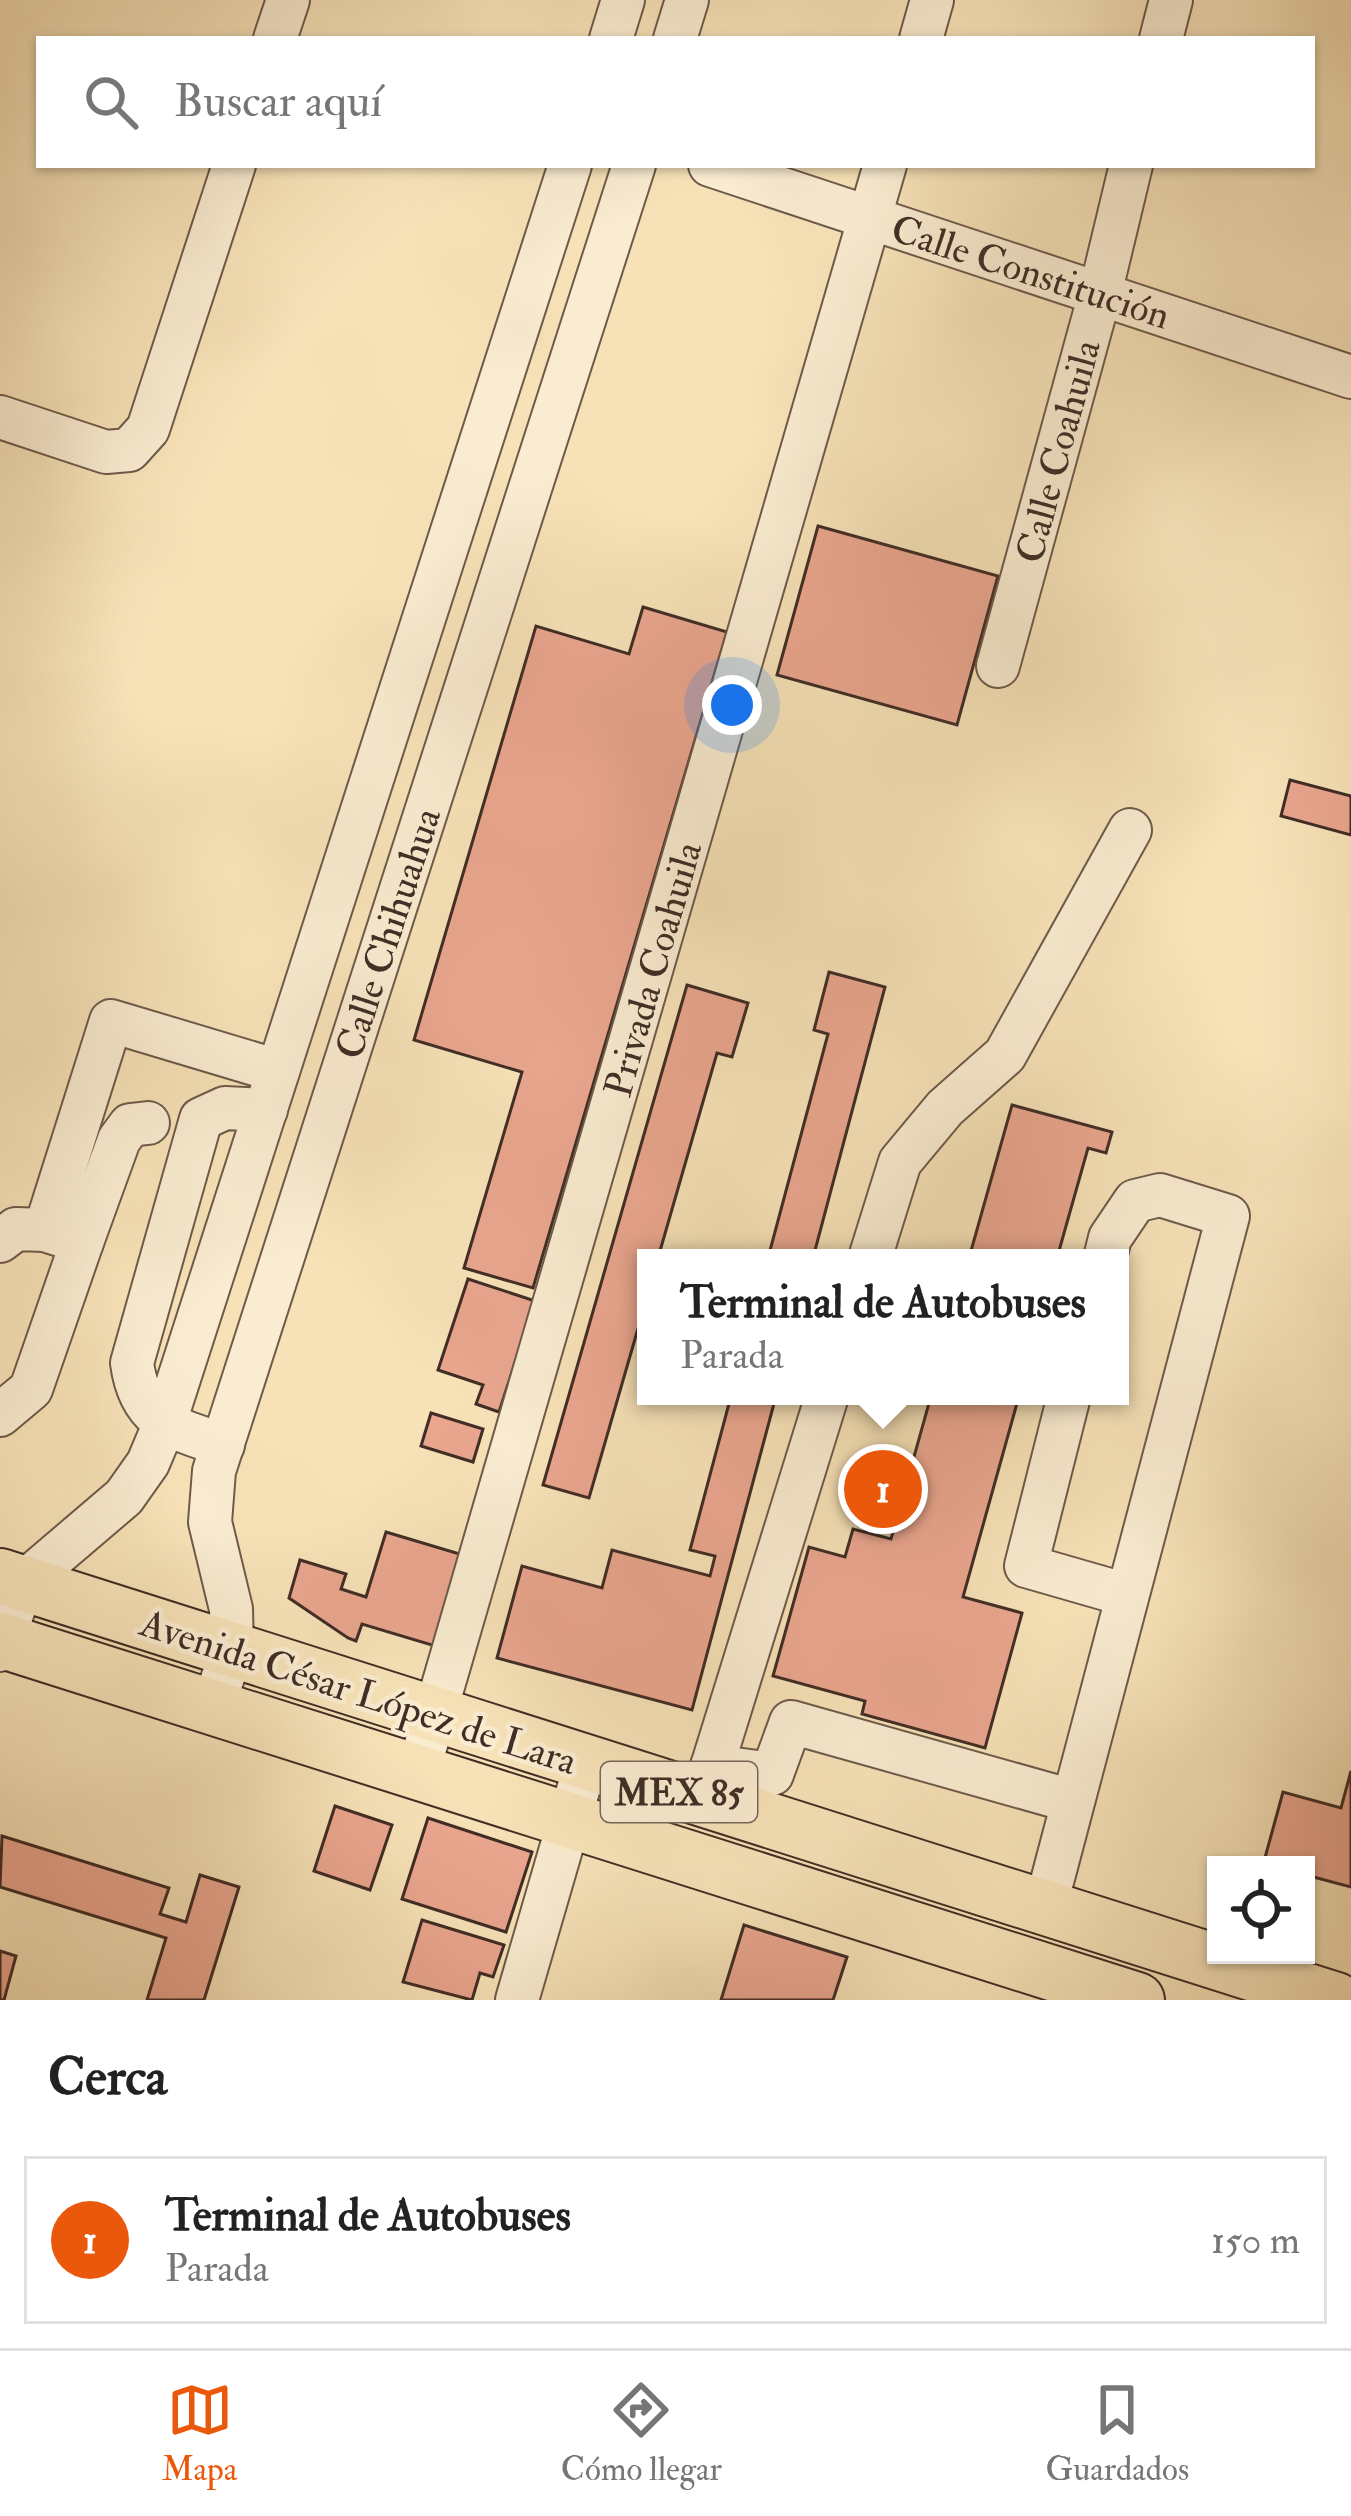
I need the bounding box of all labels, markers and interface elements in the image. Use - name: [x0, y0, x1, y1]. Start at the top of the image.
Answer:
- search box: [36, 36, 1315, 168]
- icon: search: [78, 69, 144, 135]
- text: Buscar aquí: [174, 74, 382, 130]
- street label: Calle Constitución: [885, 204, 1176, 341]
- street label: Calle Coahuila: [1005, 334, 1112, 568]
- your location: [702, 675, 762, 735]
- street label: Calle Chihuahua: [325, 801, 452, 1065]
- street label: Privada Coahuila: [594, 835, 714, 1103]
- popup: [637, 1249, 1129, 1405]
- text: Terminal de Autobuses: [680, 1275, 1086, 1331]
- text: Parada: [680, 1331, 784, 1380]
- pin: 1: [844, 1444, 922, 1534]
- street label: Avenida César López de Lara: [133, 1598, 584, 1787]
- road number: MEX 85: [601, 1762, 757, 1822]
- map controls: [1207, 1856, 1315, 1964]
- button: locate: [1207, 1856, 1315, 1964]
- text: Cerca: [48, 2046, 167, 2110]
- text: Terminal de Autobuses: [165, 2188, 571, 2244]
- text: 1: [83, 2216, 97, 2265]
- text: 150 m: [1211, 2216, 1300, 2265]
- text: Parada: [165, 2244, 269, 2293]
- tab: Mapa: [162, 2377, 237, 2490]
- tab: Cómo llegar: [561, 2377, 722, 2490]
- tab: Guardados: [1045, 2377, 1189, 2490]

